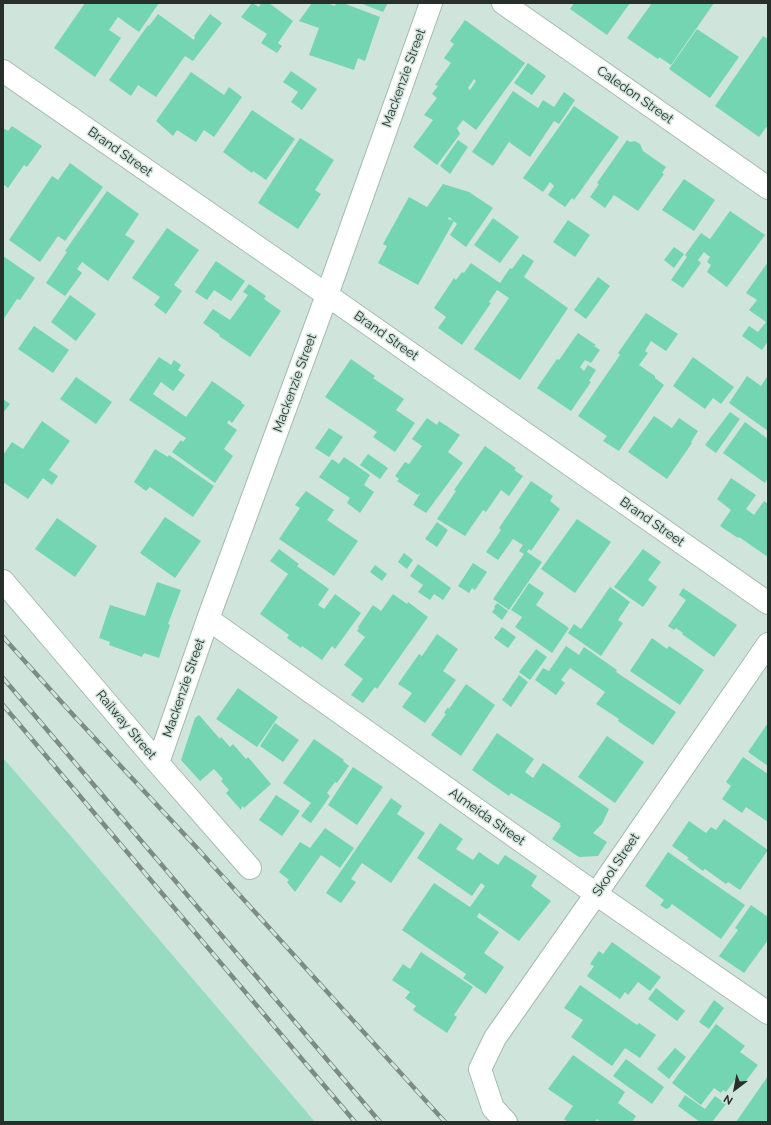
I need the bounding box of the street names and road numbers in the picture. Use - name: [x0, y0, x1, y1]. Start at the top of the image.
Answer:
- street label: Mackenzie Street: [379, 27, 429, 129]
- street label: Caledon Street: [594, 63, 676, 127]
- street label: Brand Street: [85, 124, 155, 180]
- street label: Brand Street: [351, 308, 421, 364]
- street label: Mackenzie Street: [270, 332, 320, 434]
- street label: Brand Street: [617, 494, 687, 550]
- street label: Mackenzie Street: [160, 637, 208, 739]
- street label: Railway Street: [93, 687, 159, 763]
- street label: Almeida Street: [446, 785, 528, 849]
- street label: Skool Street: [589, 830, 643, 900]

